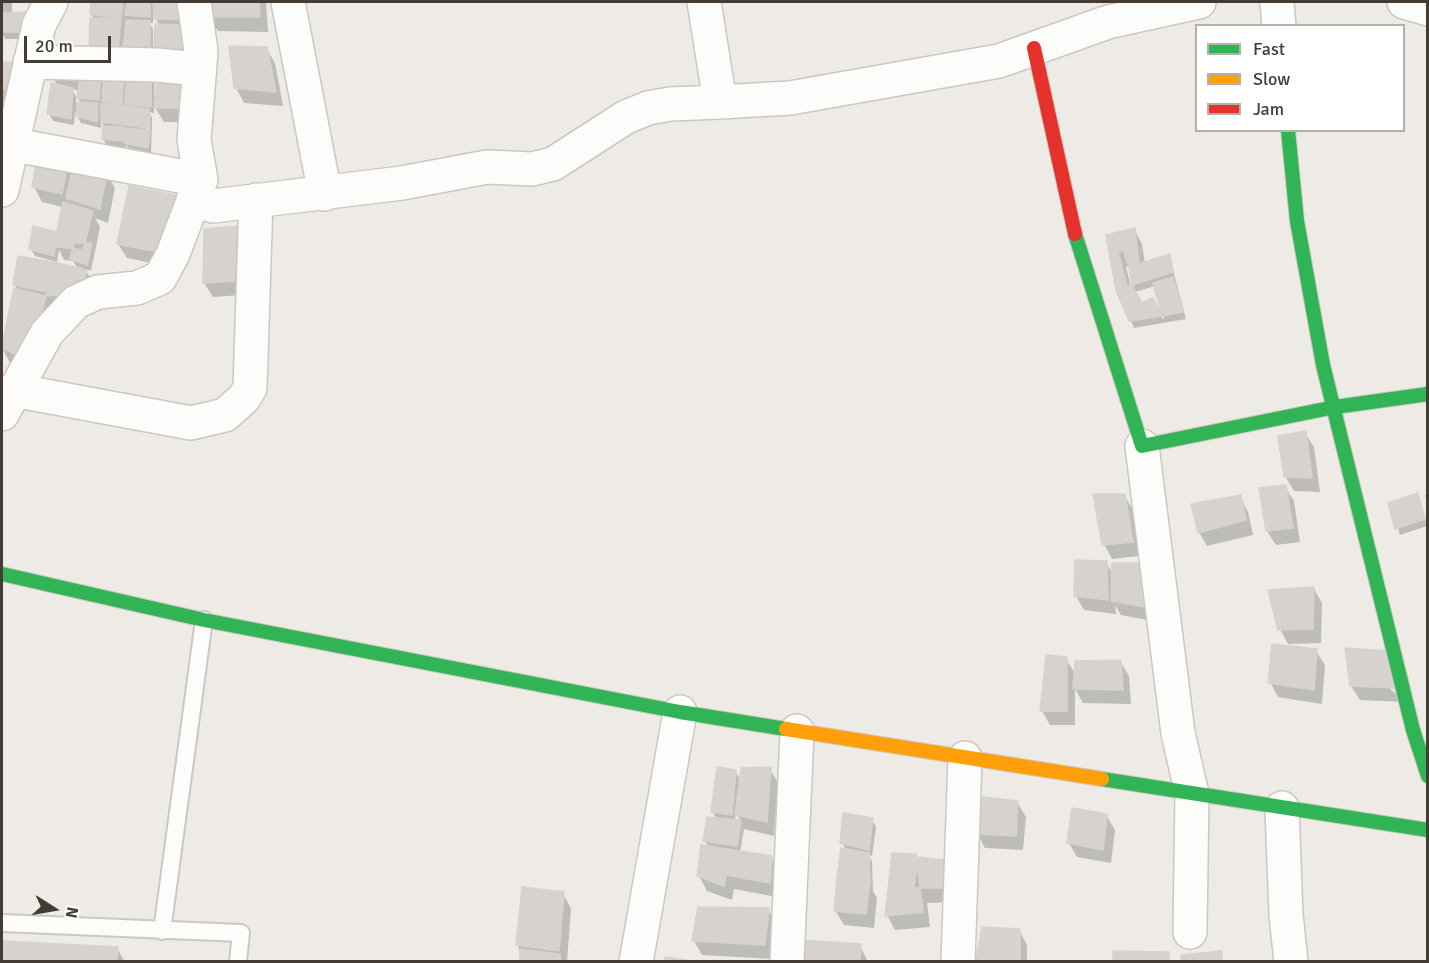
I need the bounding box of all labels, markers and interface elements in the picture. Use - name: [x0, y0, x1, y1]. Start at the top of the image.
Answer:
- scale bar: [27, 24, 114, 62]
- legend: [1195, 24, 1405, 132]
- text: 20 m: [35, 35, 73, 57]
- text: Fast: [1253, 38, 1285, 60]
- text: Slow: [1253, 68, 1290, 90]
- text: Jam: [1253, 98, 1284, 120]
- north arrow: [24, 879, 84, 939]
- text: N: [61, 905, 83, 920]

